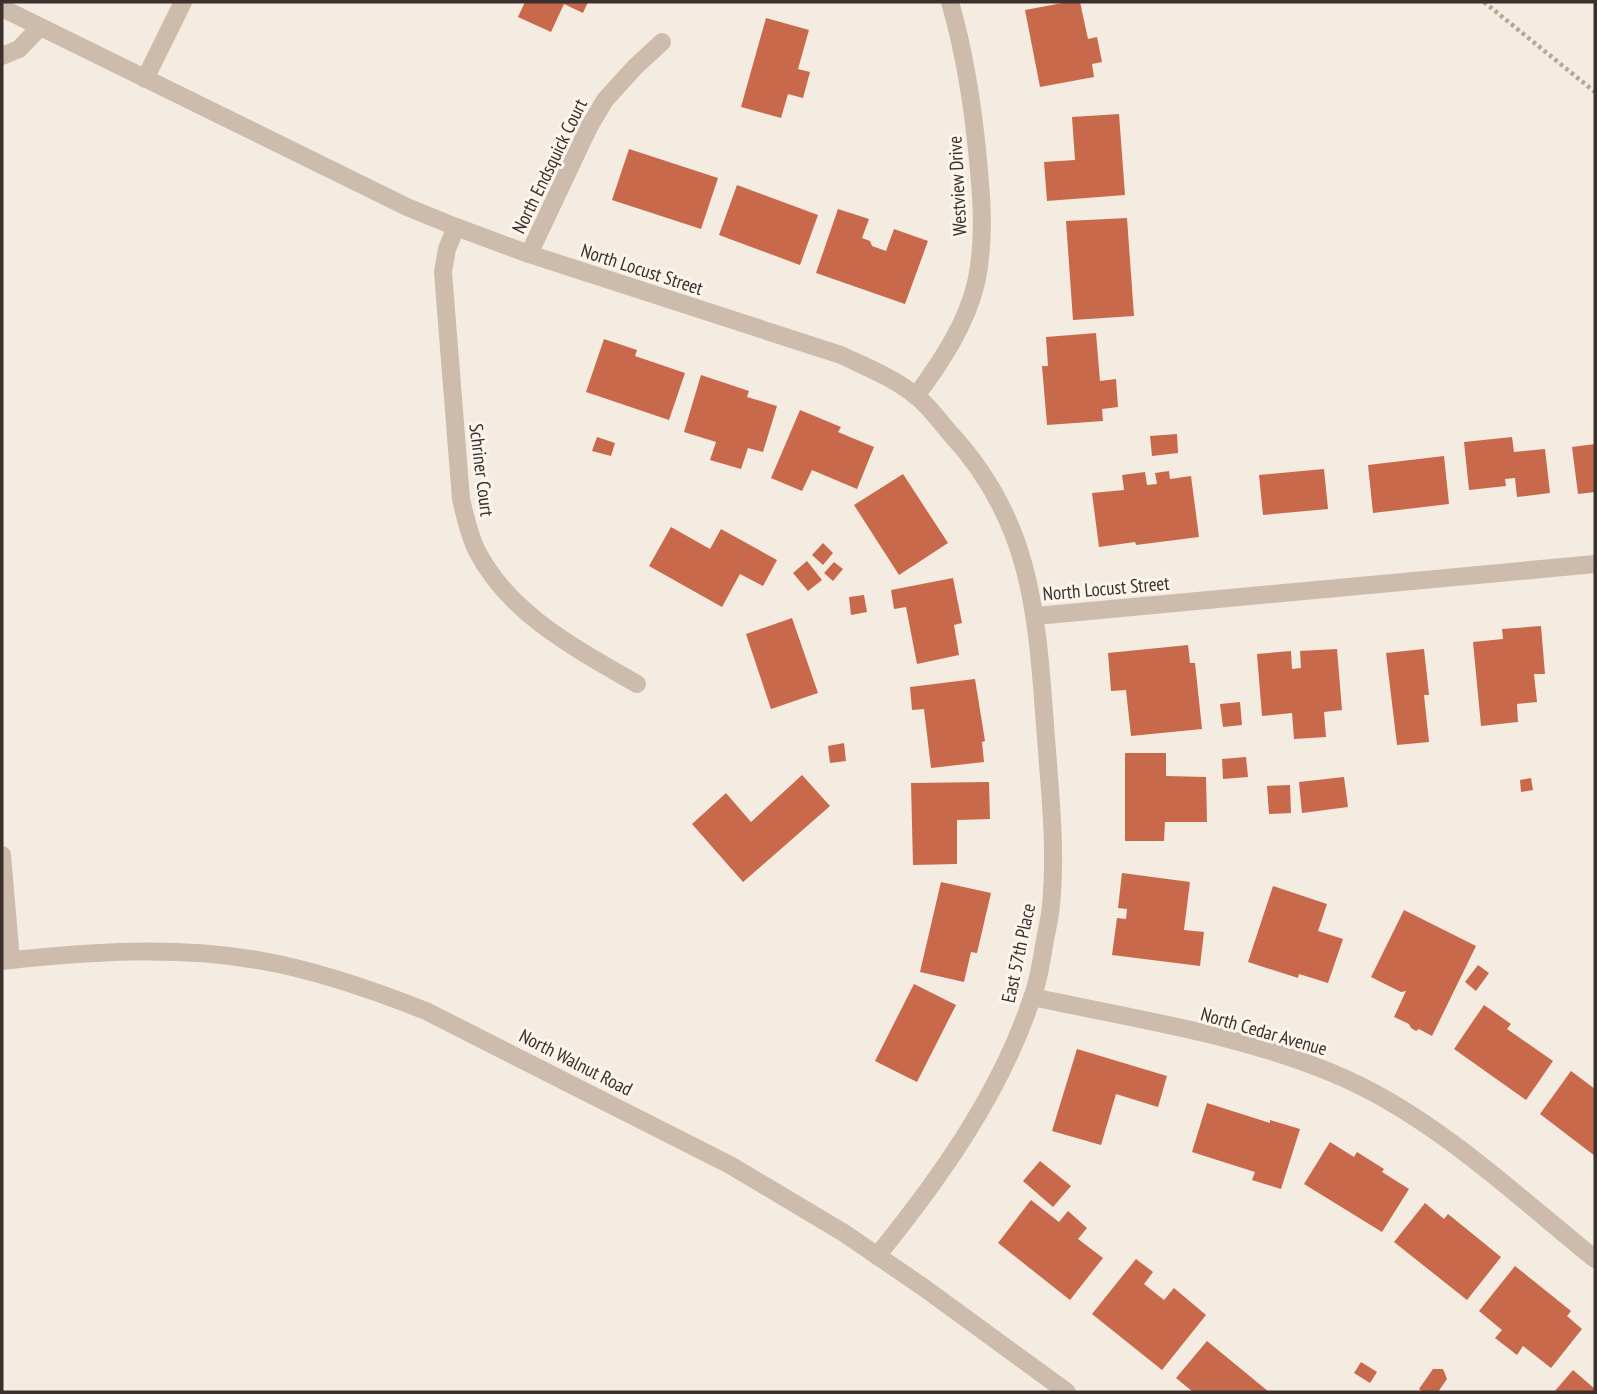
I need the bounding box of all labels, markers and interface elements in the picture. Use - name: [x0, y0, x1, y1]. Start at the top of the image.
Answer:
- street label: North Endsquick Court: [506, 94, 592, 237]
- street label: Westview Drive: [942, 135, 972, 237]
- street label: North Locust Street: [578, 238, 707, 300]
- street label: Schriner Court: [464, 422, 500, 519]
- street label: North Locust Street: [1042, 570, 1171, 605]
- street label: East 57th Place: [996, 901, 1040, 1005]
- street label: North Cedar Avenue: [1198, 1002, 1330, 1061]
- street label: North Walnut Road: [515, 1023, 637, 1101]

